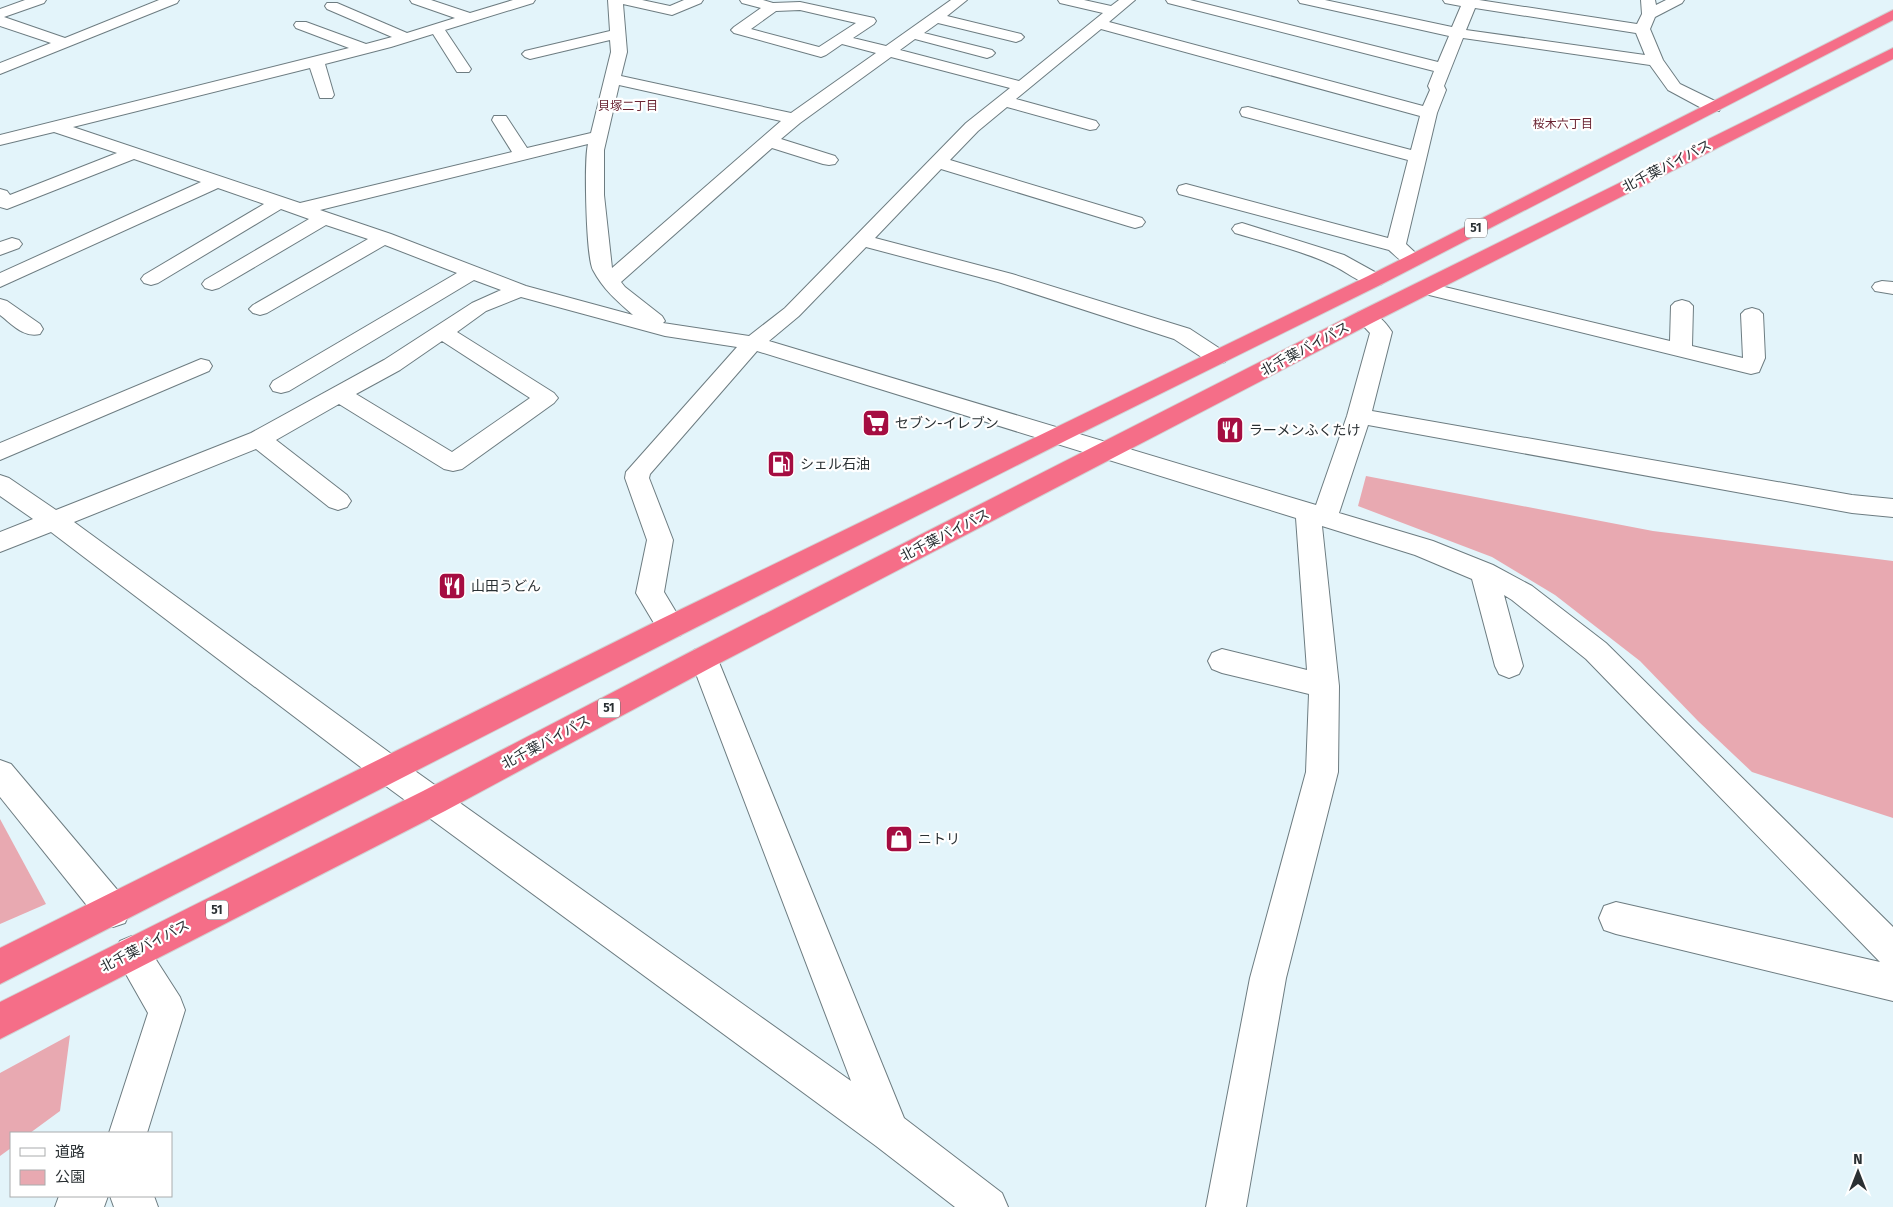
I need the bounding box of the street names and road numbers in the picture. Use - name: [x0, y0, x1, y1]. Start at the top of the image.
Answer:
- street label: 北千葉バイパス: [1620, 136, 1714, 196]
- road number: 51: [1465, 218, 1487, 238]
- street label: 北千葉バイパス: [1258, 319, 1352, 379]
- street label: 北千葉バイパス: [898, 505, 992, 565]
- road number: 51: [598, 698, 620, 718]
- street label: 北千葉バイパス: [499, 712, 593, 772]
- road number: 51: [206, 900, 228, 920]
- street label: 北千葉バイパス: [98, 916, 192, 976]

